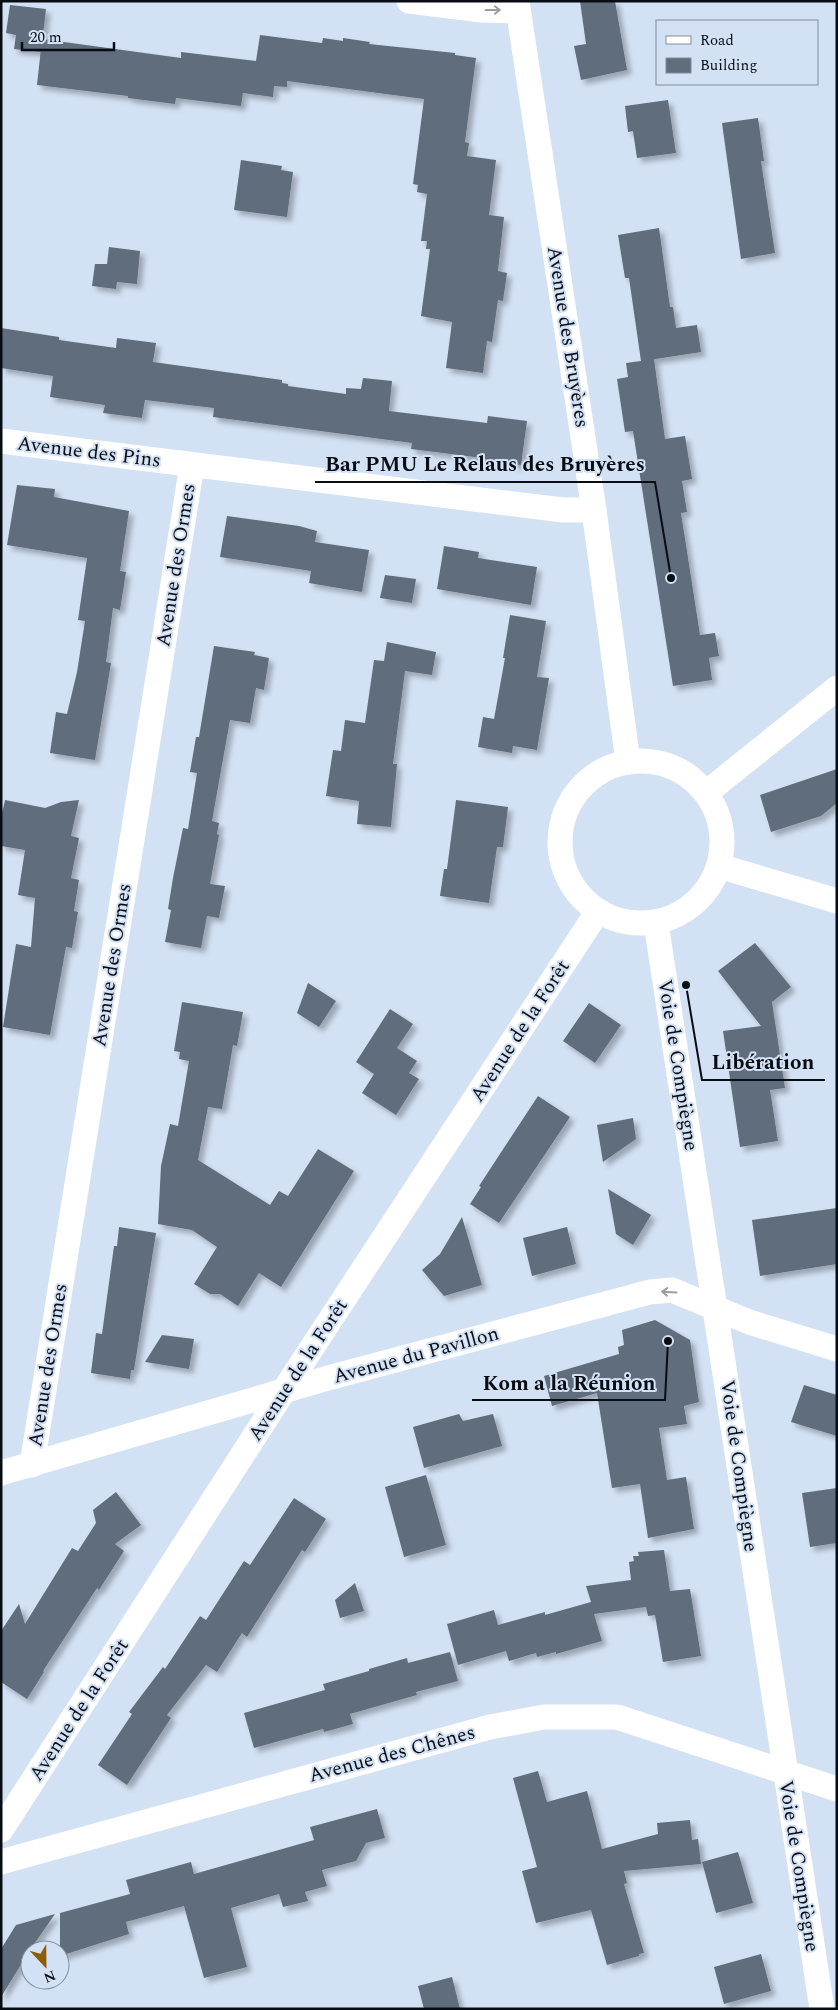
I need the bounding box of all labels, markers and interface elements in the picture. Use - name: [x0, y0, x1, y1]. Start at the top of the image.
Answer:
- one-way arrow: [484, 6, 500, 15]
- scale bar: [22, 20, 115, 52]
- legend: [656, 20, 818, 85]
- text: 20 m: [30, 26, 62, 49]
- text: Road: [700, 29, 734, 52]
- text: Building: [700, 54, 757, 77]
- street label: Avenue des Bruyères: [539, 244, 597, 430]
- street label: Avenue des Pins: [15, 428, 163, 476]
- callout: Bar PMU Le Relaus des Bruyères: [315, 446, 655, 482]
- text: Bar PMU Le Relaus des Bruyères: [325, 449, 645, 481]
- street label: Avenue des Ormes: [148, 481, 204, 649]
- street label: Avenue des Ormes: [84, 881, 140, 1049]
- street label: Avenue de la Forêt: [463, 954, 577, 1108]
- street label: Voie de Compiègne: [650, 977, 706, 1153]
- callout: Libération: [702, 1044, 825, 1080]
- text: Libération: [712, 1047, 814, 1079]
- street label: Avenue des Ormes: [20, 1281, 76, 1449]
- one-way arrow: [662, 1287, 678, 1296]
- street label: Avenue de la Forêt: [241, 1293, 355, 1447]
- street label: Avenue du Pavillon: [330, 1318, 502, 1392]
- callout: Kom a la Réunion: [472, 1364, 665, 1400]
- text: Kom a la Réunion: [483, 1368, 655, 1400]
- street label: Voie de Compiègne: [712, 1378, 766, 1554]
- street label: Avenue de la Forêt: [22, 1633, 136, 1787]
- street label: Avenue des Chênes: [305, 1717, 479, 1791]
- street label: Voie de Compiègne: [771, 1778, 827, 1954]
- north arrow: [20, 1940, 70, 1990]
- text: N: [40, 1965, 59, 1988]

